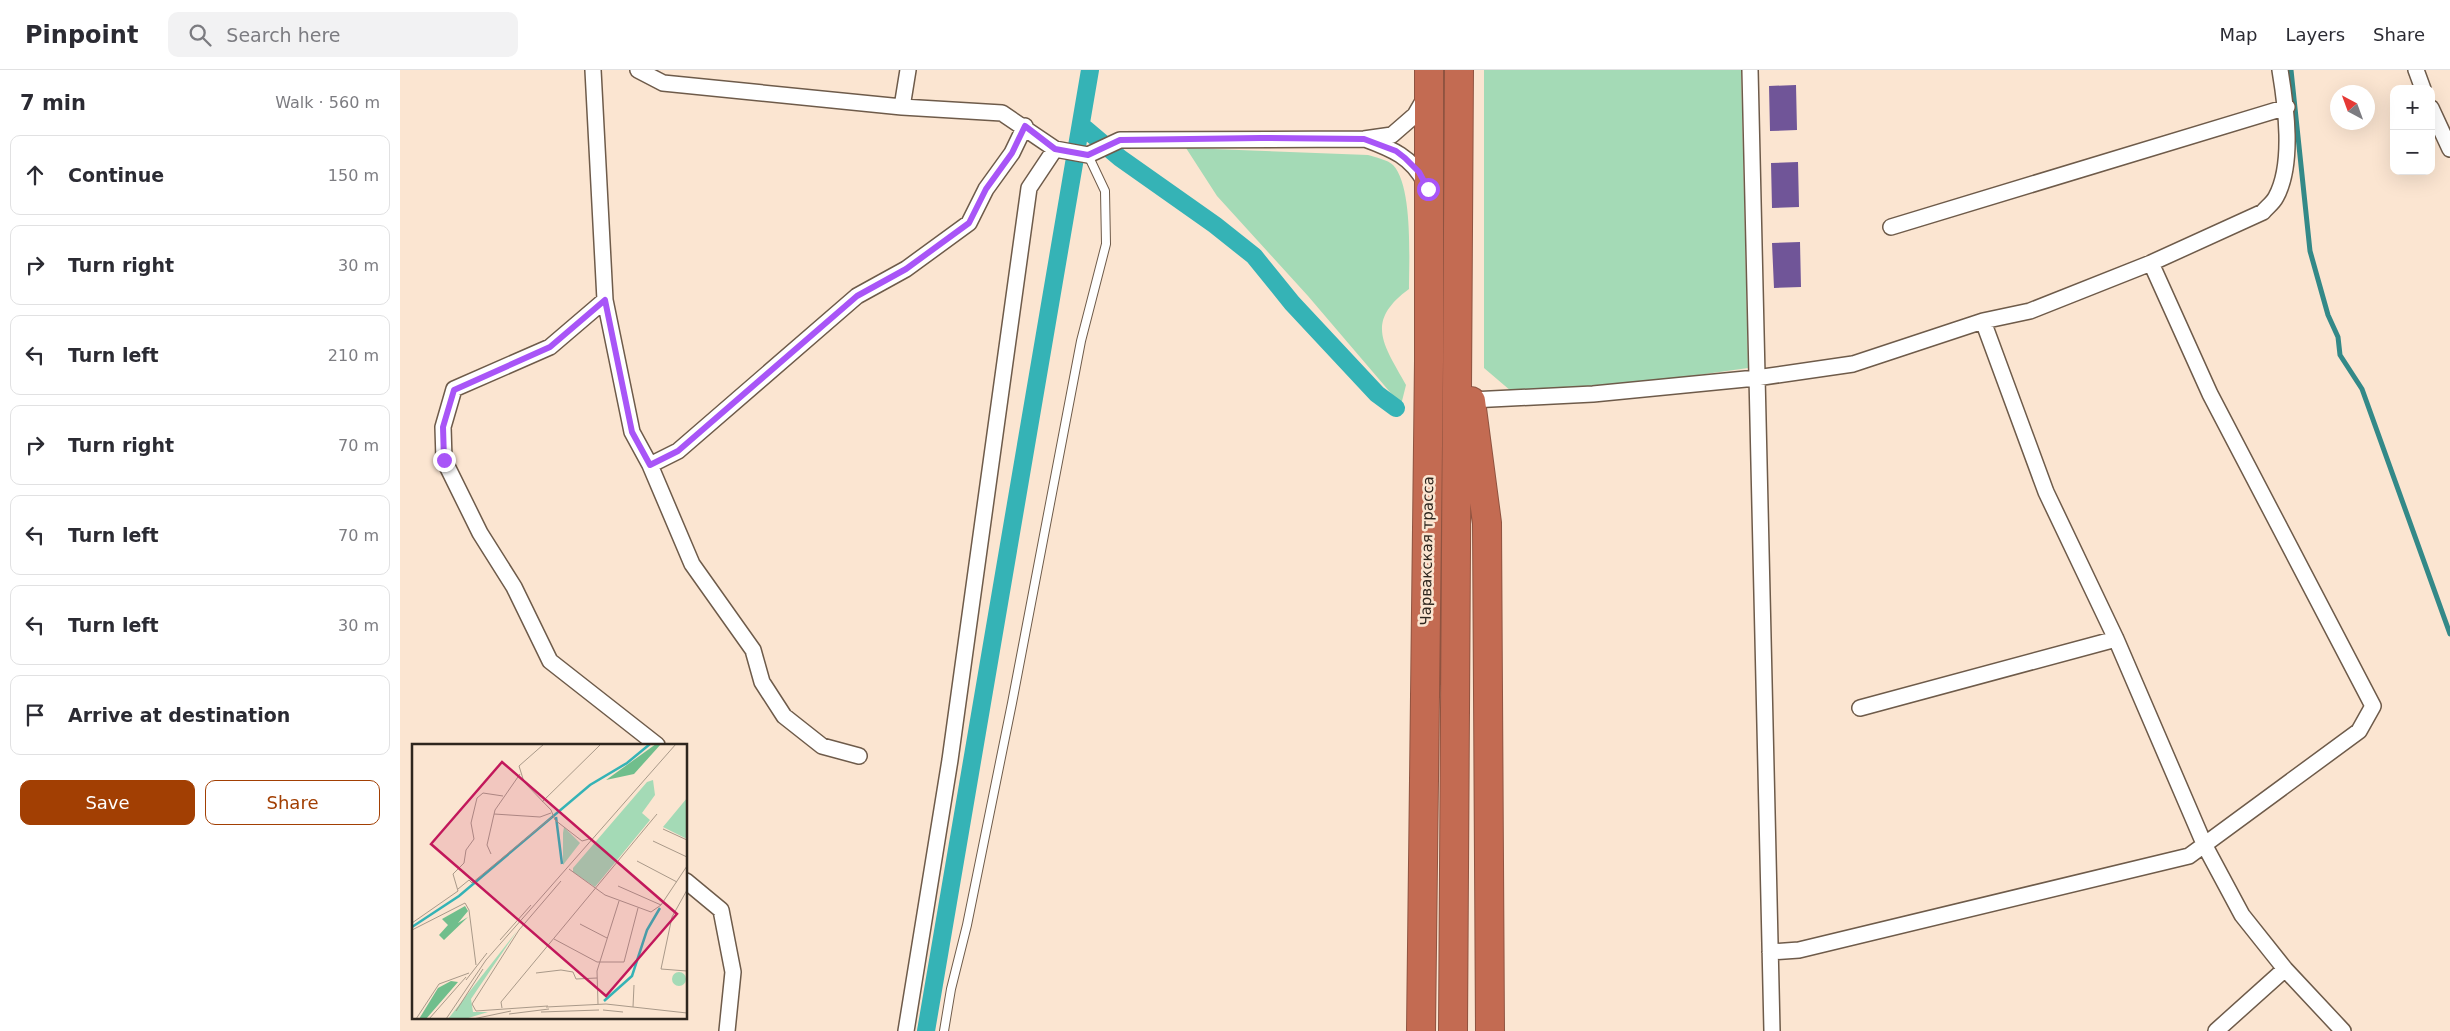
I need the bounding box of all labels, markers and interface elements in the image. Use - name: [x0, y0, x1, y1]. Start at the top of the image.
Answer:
- search box: [168, 12, 518, 57]
- text: Pinpoint: [25, 21, 138, 49]
- icon: search: [186, 21, 214, 49]
- text: Search here: [226, 24, 341, 46]
- text: Map: [2219, 24, 2257, 45]
- text: Layers: [2285, 24, 2345, 45]
- text: Share: [2373, 24, 2425, 45]
- north arrow: [2330, 85, 2375, 130]
- map controls: [2390, 85, 2435, 175]
- button: +: [2390, 85, 2435, 130]
- text: 7 min: [20, 91, 86, 115]
- text: Walk · 560 m: [275, 93, 380, 112]
- button: −: [2390, 130, 2435, 175]
- icon: ahead: [21, 161, 49, 189]
- text: Continue: [68, 164, 164, 186]
- text: 150 m: [328, 166, 379, 185]
- route start: [1417, 178, 1440, 201]
- icon: right: [21, 251, 49, 279]
- text: Turn right: [68, 254, 174, 276]
- text: 30 m: [338, 256, 379, 275]
- icon: left: [21, 341, 49, 369]
- text: Turn left: [68, 344, 159, 366]
- text: 210 m: [328, 346, 379, 365]
- icon: right: [21, 431, 49, 459]
- text: Turn right: [68, 434, 174, 456]
- text: 70 m: [338, 436, 379, 455]
- route end: [433, 449, 456, 472]
- street label: Чарвакская трасса: [1417, 476, 1437, 626]
- icon: left: [21, 521, 49, 549]
- text: Turn left: [68, 524, 159, 546]
- text: 70 m: [338, 526, 379, 545]
- icon: left: [21, 611, 49, 639]
- text: Turn left: [68, 614, 159, 636]
- text: 30 m: [338, 616, 379, 635]
- icon: arrive: [21, 701, 49, 729]
- text: Arrive at destination: [68, 704, 290, 726]
- inset map: [412, 744, 688, 1018]
- button: Save: [20, 780, 195, 825]
- button: Share: [205, 780, 380, 825]

